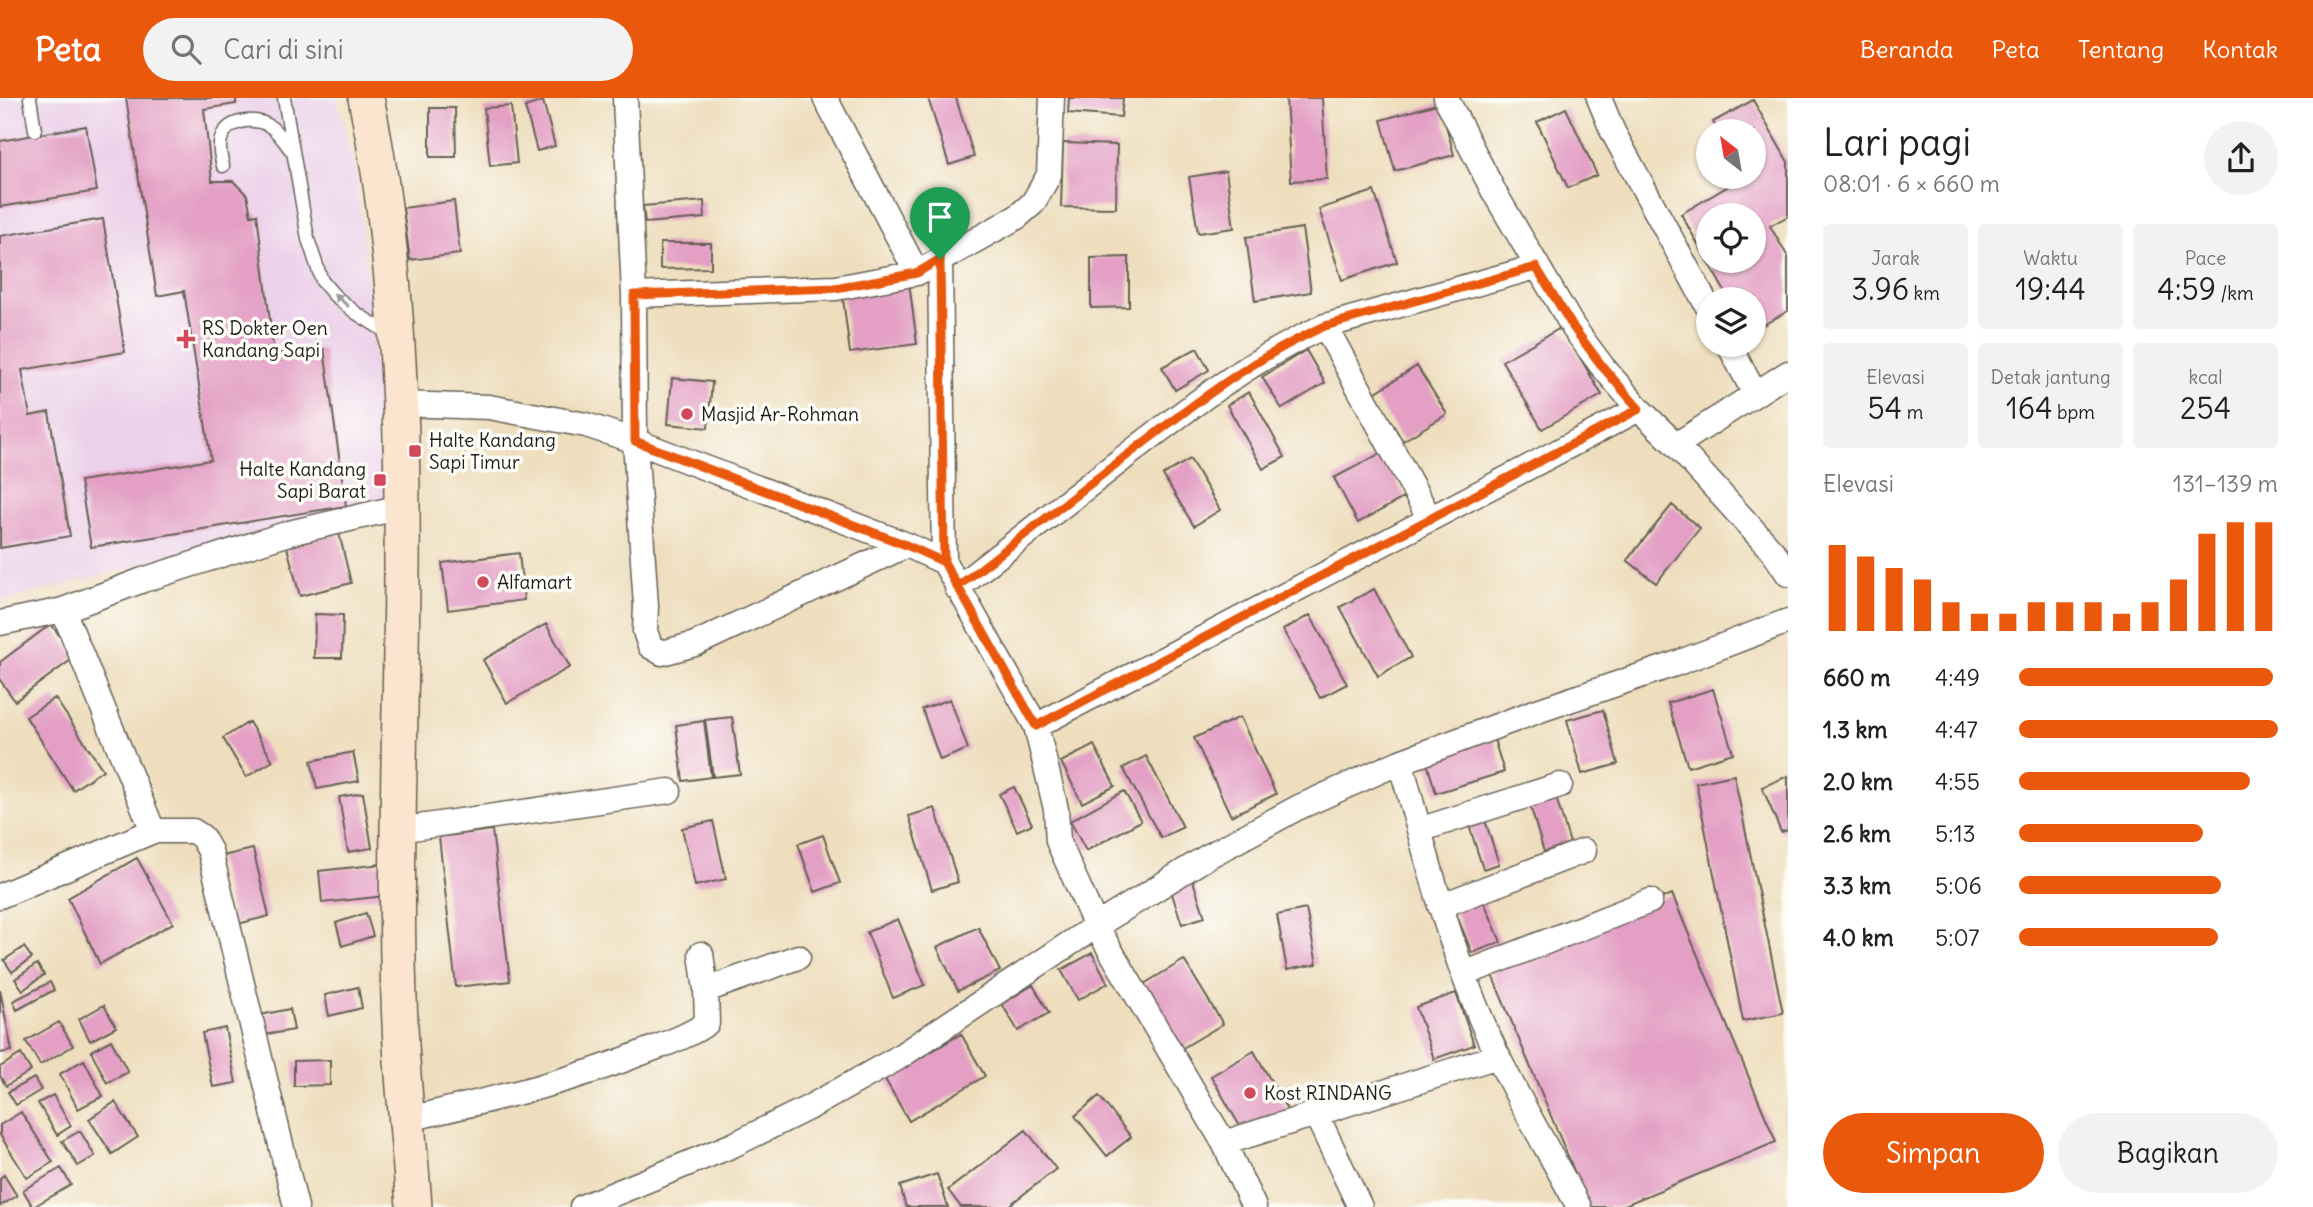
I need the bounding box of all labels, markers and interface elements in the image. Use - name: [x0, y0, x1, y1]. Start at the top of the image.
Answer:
- search box: [143, 18, 633, 81]
- text: Peta: [35, 28, 101, 70]
- icon: search: [167, 30, 205, 68]
- text: Cari di sini: [223, 33, 344, 66]
- text: Beranda: [1860, 34, 1953, 64]
- text: Peta: [1991, 34, 2040, 64]
- text: Tentang: [2078, 34, 2164, 64]
- text: Kontak: [2202, 34, 2278, 64]
- north arrow: [1696, 119, 1766, 189]
- map controls: [1696, 119, 1766, 357]
- text: Lari pagi: [1823, 119, 1971, 166]
- button: share: [2204, 121, 2278, 195]
- text: 08:01 · 6 × 660 m: [1823, 169, 2000, 198]
- pin: [910, 187, 970, 259]
- icon: arrive: [921, 198, 959, 236]
- button: locate: [1696, 203, 1766, 273]
- text: Jarak: [1871, 246, 1920, 270]
- text: Waktu: [2023, 246, 2078, 270]
- text: Pace: [2185, 246, 2226, 270]
- text: 3.96: [1851, 270, 1909, 308]
- text: 19:44: [2015, 270, 2086, 308]
- text: 4:59: [2157, 270, 2216, 308]
- text: km: [1909, 281, 1940, 305]
- text: /km: [2216, 281, 2254, 305]
- button: layers: [1696, 287, 1766, 357]
- one-way arrow: [332, 292, 350, 308]
- place label: RS Dokter Oen Kandang Sapi: [202, 316, 328, 362]
- marker: RS Dokter Oen Kandang Sapi: [176, 329, 196, 349]
- text: Elevasi: [1866, 365, 1925, 389]
- text: Detak jantung: [1990, 365, 2111, 389]
- text: kcal: [2188, 365, 2223, 389]
- text: 54: [1868, 389, 1902, 427]
- text: 164: [2006, 389, 2053, 427]
- text: 254: [2180, 389, 2231, 427]
- text: m: [1902, 400, 1923, 424]
- text: bpm: [2053, 400, 2095, 424]
- place label: Masjid Ar-Rohman: [701, 402, 859, 426]
- marker: Masjid Ar-Rohman: [679, 406, 695, 422]
- place label: Halte Kandang Sapi Timur: [429, 428, 556, 474]
- marker: Halte Kandang Sapi Timur: [407, 443, 423, 459]
- place label: Halte Kandang Sapi Barat: [239, 457, 366, 503]
- text: Elevasi: [1823, 469, 1894, 498]
- text: 131–139 m: [2173, 469, 2278, 498]
- marker: Halte Kandang Sapi Barat: [372, 472, 388, 488]
- place label: Alfamart: [497, 570, 572, 594]
- marker: Alfamart: [475, 574, 491, 590]
- text: 660 m: [1823, 663, 1890, 692]
- text: 4:49: [1935, 663, 1980, 692]
- text: 1.3 km: [1823, 715, 1887, 744]
- text: 4:47: [1935, 715, 1978, 744]
- text: 2.0 km: [1823, 767, 1893, 796]
- text: 4:55: [1935, 767, 1980, 796]
- text: 2.6 km: [1823, 819, 1891, 848]
- text: 5:13: [1935, 819, 1976, 848]
- text: 3.3 km: [1823, 871, 1891, 900]
- text: 5:06: [1935, 871, 1982, 900]
- text: 4.0 km: [1823, 923, 1894, 952]
- text: 5:07: [1935, 923, 1980, 952]
- place label: Kost RINDANG: [1264, 1081, 1392, 1105]
- marker: Kost RINDANG: [1242, 1085, 1258, 1101]
- button: Simpan: [1823, 1113, 2044, 1193]
- button: Bagikan: [2058, 1113, 2278, 1193]

